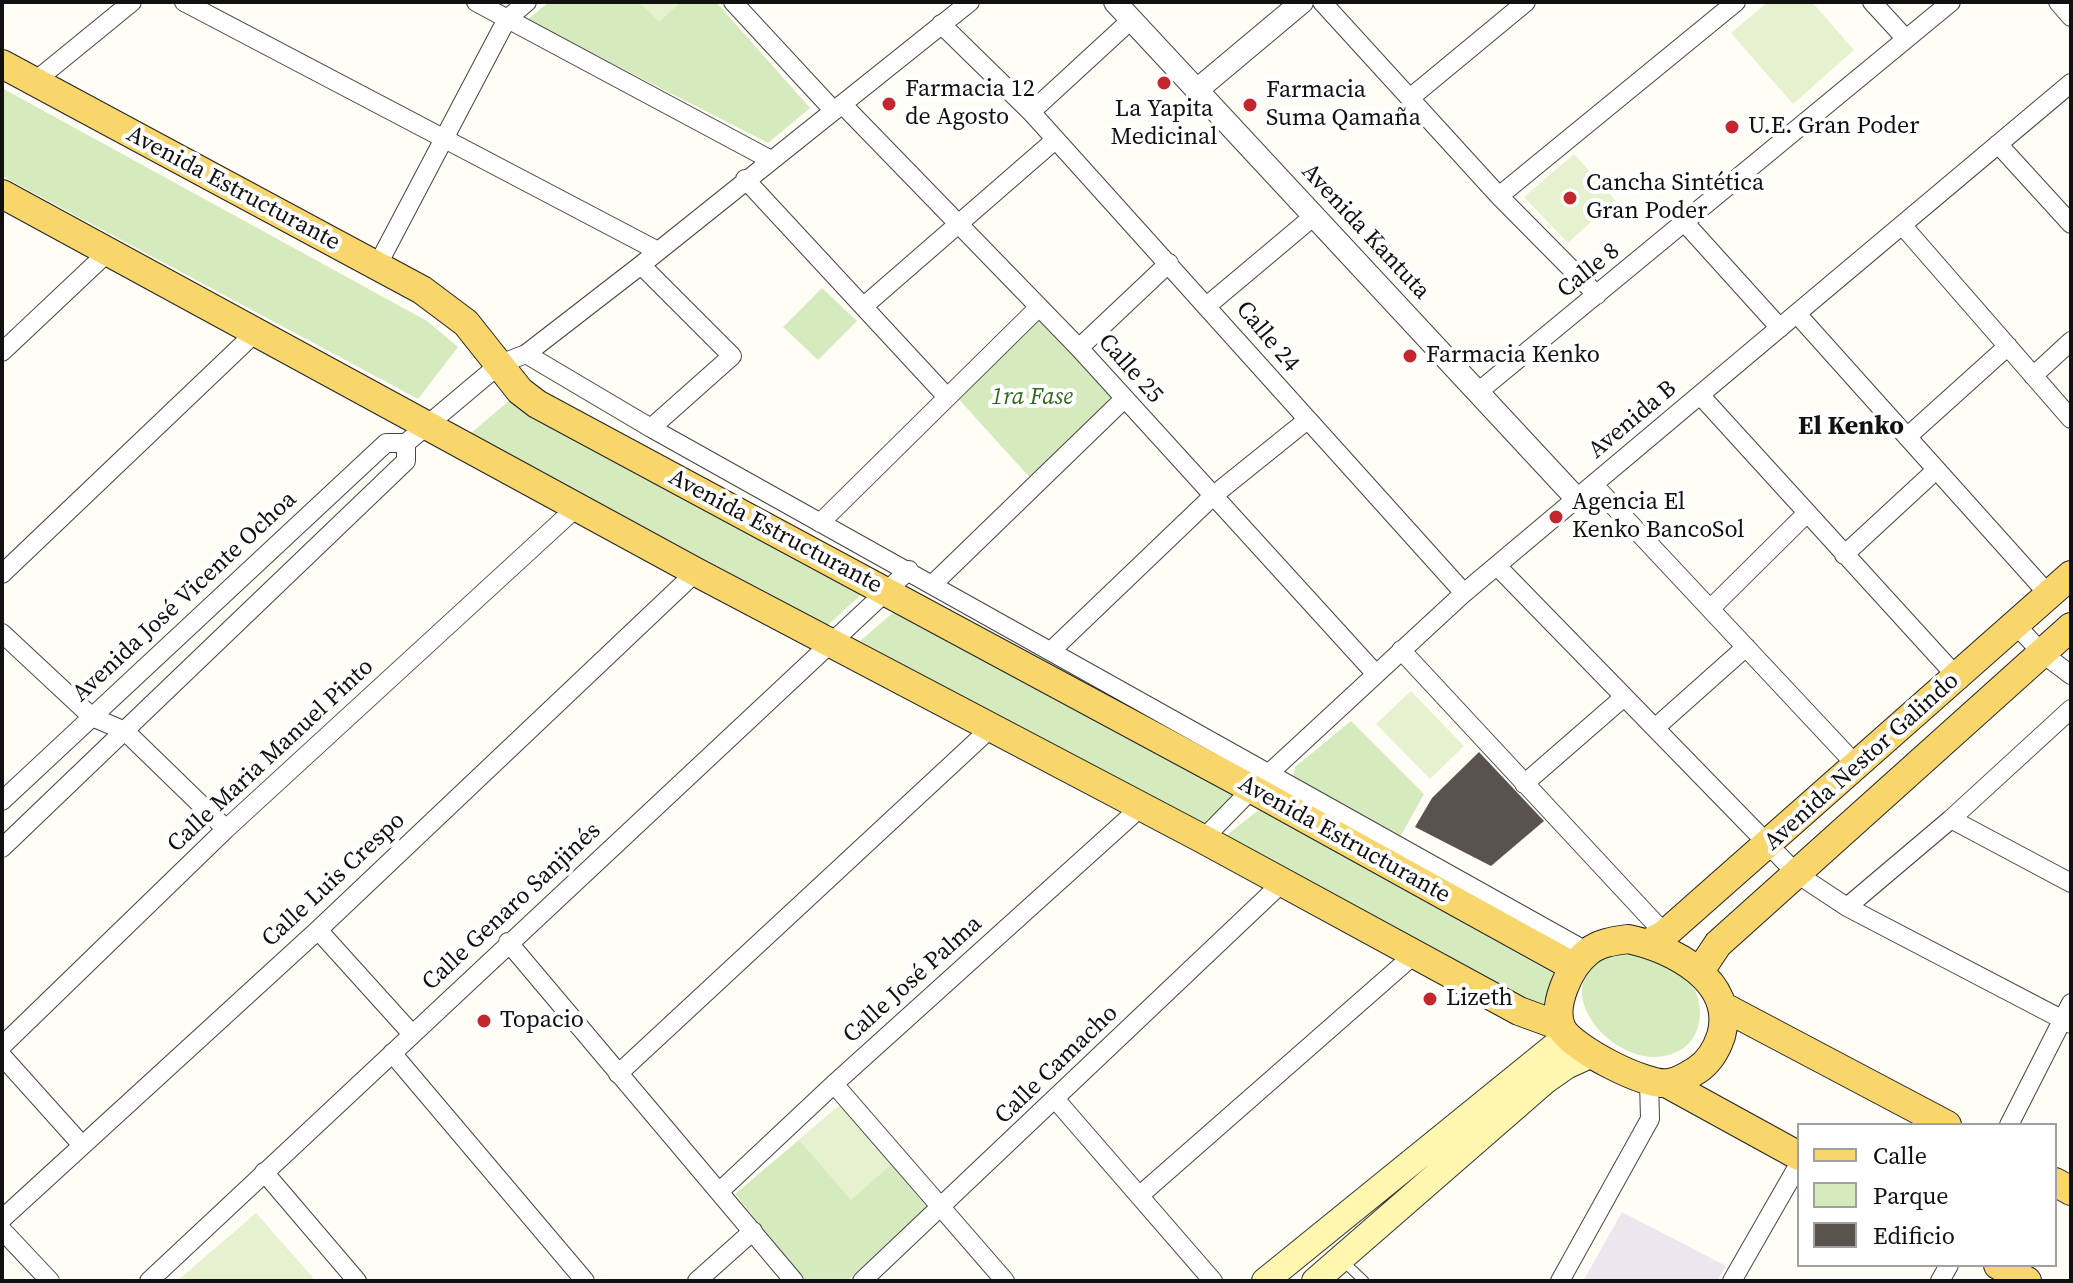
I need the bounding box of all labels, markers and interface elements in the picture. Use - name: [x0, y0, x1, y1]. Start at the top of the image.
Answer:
- marker: La Yapita Medicinal: [1155, 74, 1173, 92]
- place label: Farmacia 12 de Agosto: [905, 76, 1035, 132]
- place label: Farmacia Suma Qamaña: [1266, 77, 1421, 133]
- marker: Farmacia 12 de Agosto: [880, 95, 898, 113]
- place label: La Yapita Medicinal: [1111, 96, 1217, 152]
- marker: Farmacia Suma Qamaña: [1241, 96, 1259, 114]
- place label: U.E. Gran Poder: [1748, 113, 1919, 141]
- marker: U.E. Gran Poder: [1723, 118, 1741, 136]
- street label: Avenida Estructurante: [121, 120, 345, 258]
- street label: Avenida Kantuta: [1295, 158, 1435, 306]
- place label: Cancha Sintética Gran Poder: [1586, 170, 1764, 226]
- marker: Cancha Sintética Gran Poder: [1561, 189, 1579, 207]
- street label: Calle 8: [1552, 237, 1626, 305]
- street label: Calle 24: [1229, 296, 1305, 378]
- street label: Calle 25: [1091, 328, 1169, 410]
- place label: Farmacia Kenko: [1426, 342, 1600, 370]
- marker: Farmacia Kenko: [1401, 347, 1419, 365]
- street label: Avenida B: [1583, 375, 1683, 465]
- park label: 1ra Fase: [991, 384, 1073, 412]
- district label: El Kenko: [1798, 411, 1904, 443]
- street label: Avenida Estructurante: [663, 463, 887, 601]
- street label: Avenida José Vicente Ochoa: [67, 486, 303, 708]
- place label: Agencia El Kenko BancoSol: [1572, 489, 1744, 545]
- marker: Agencia El Kenko BancoSol: [1547, 508, 1565, 526]
- street label: Calle Maria Manuel Pinto: [162, 653, 380, 859]
- street label: Avenida Nestor Galindo: [1759, 667, 1965, 857]
- street label: Avenida Estructurante: [1233, 770, 1455, 910]
- street label: Calle Luis Crespo: [257, 806, 411, 954]
- street label: Calle Genaro Sanjinés: [417, 817, 607, 997]
- street label: Calle José Palma: [838, 910, 988, 1050]
- place label: Lizeth: [1446, 985, 1513, 1013]
- marker: Lizeth: [1421, 990, 1439, 1008]
- street label: Calle Camacho: [990, 999, 1124, 1131]
- place label: Topacio: [500, 1007, 584, 1035]
- marker: Topacio: [475, 1012, 493, 1030]
- legend: [1797, 1123, 2057, 1267]
- text: Calle: [1873, 1139, 1927, 1172]
- text: Parque: [1873, 1179, 1949, 1212]
- text: Edificio: [1873, 1219, 1955, 1252]

